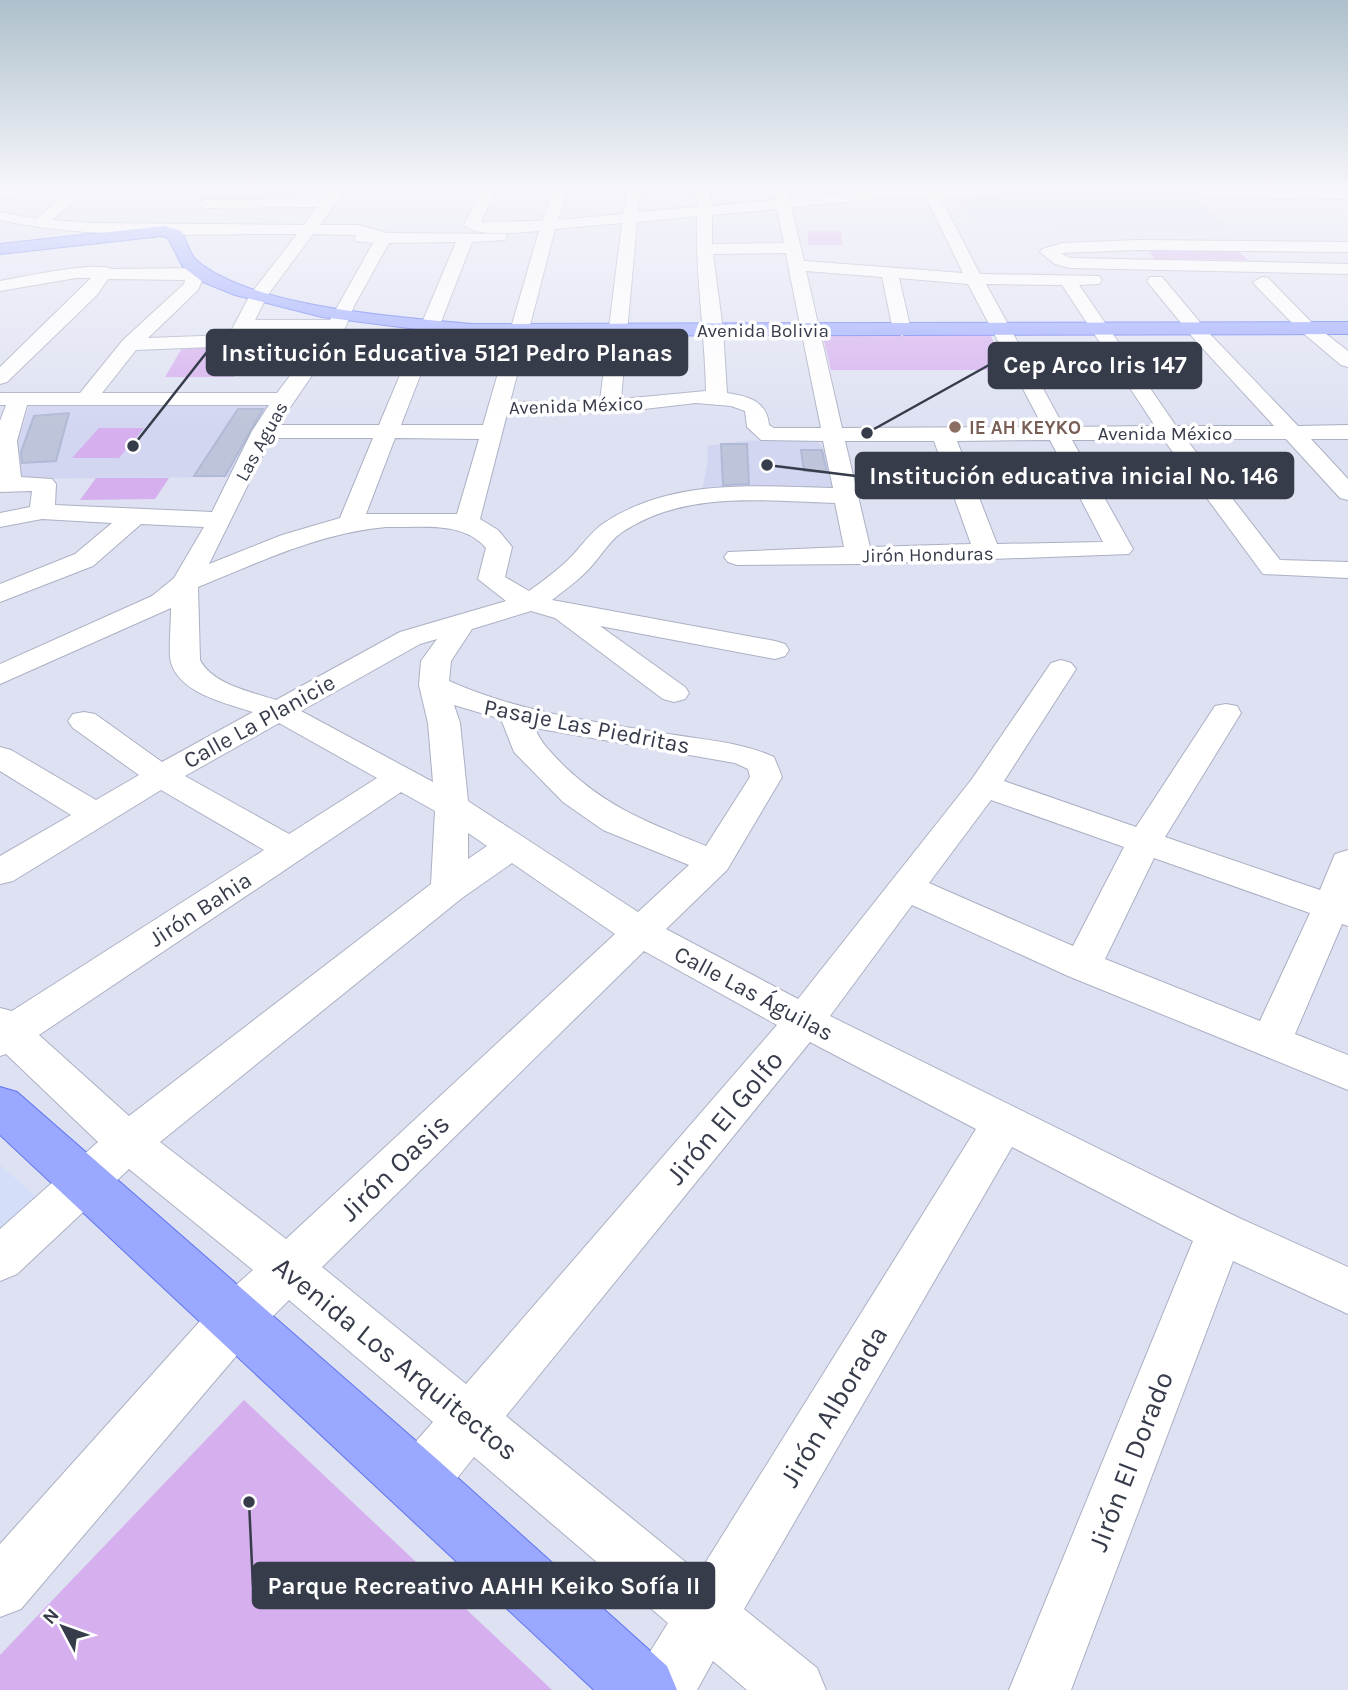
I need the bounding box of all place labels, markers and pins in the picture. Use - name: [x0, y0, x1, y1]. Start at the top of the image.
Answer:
- callout: Institución Educativa 5121 Pedro Planas: [207, 330, 687, 375]
- callout: Cep Arco Iris 147: [989, 343, 1201, 388]
- place label: IE AH KEYKO: [969, 417, 1081, 439]
- marker: IE AH KEYKO: [947, 419, 963, 435]
- callout: Institución educativa inicial No. 146: [856, 453, 1293, 498]
- callout: Parque Recreativo AAHH Keiko Sofía II: [253, 1563, 714, 1608]

